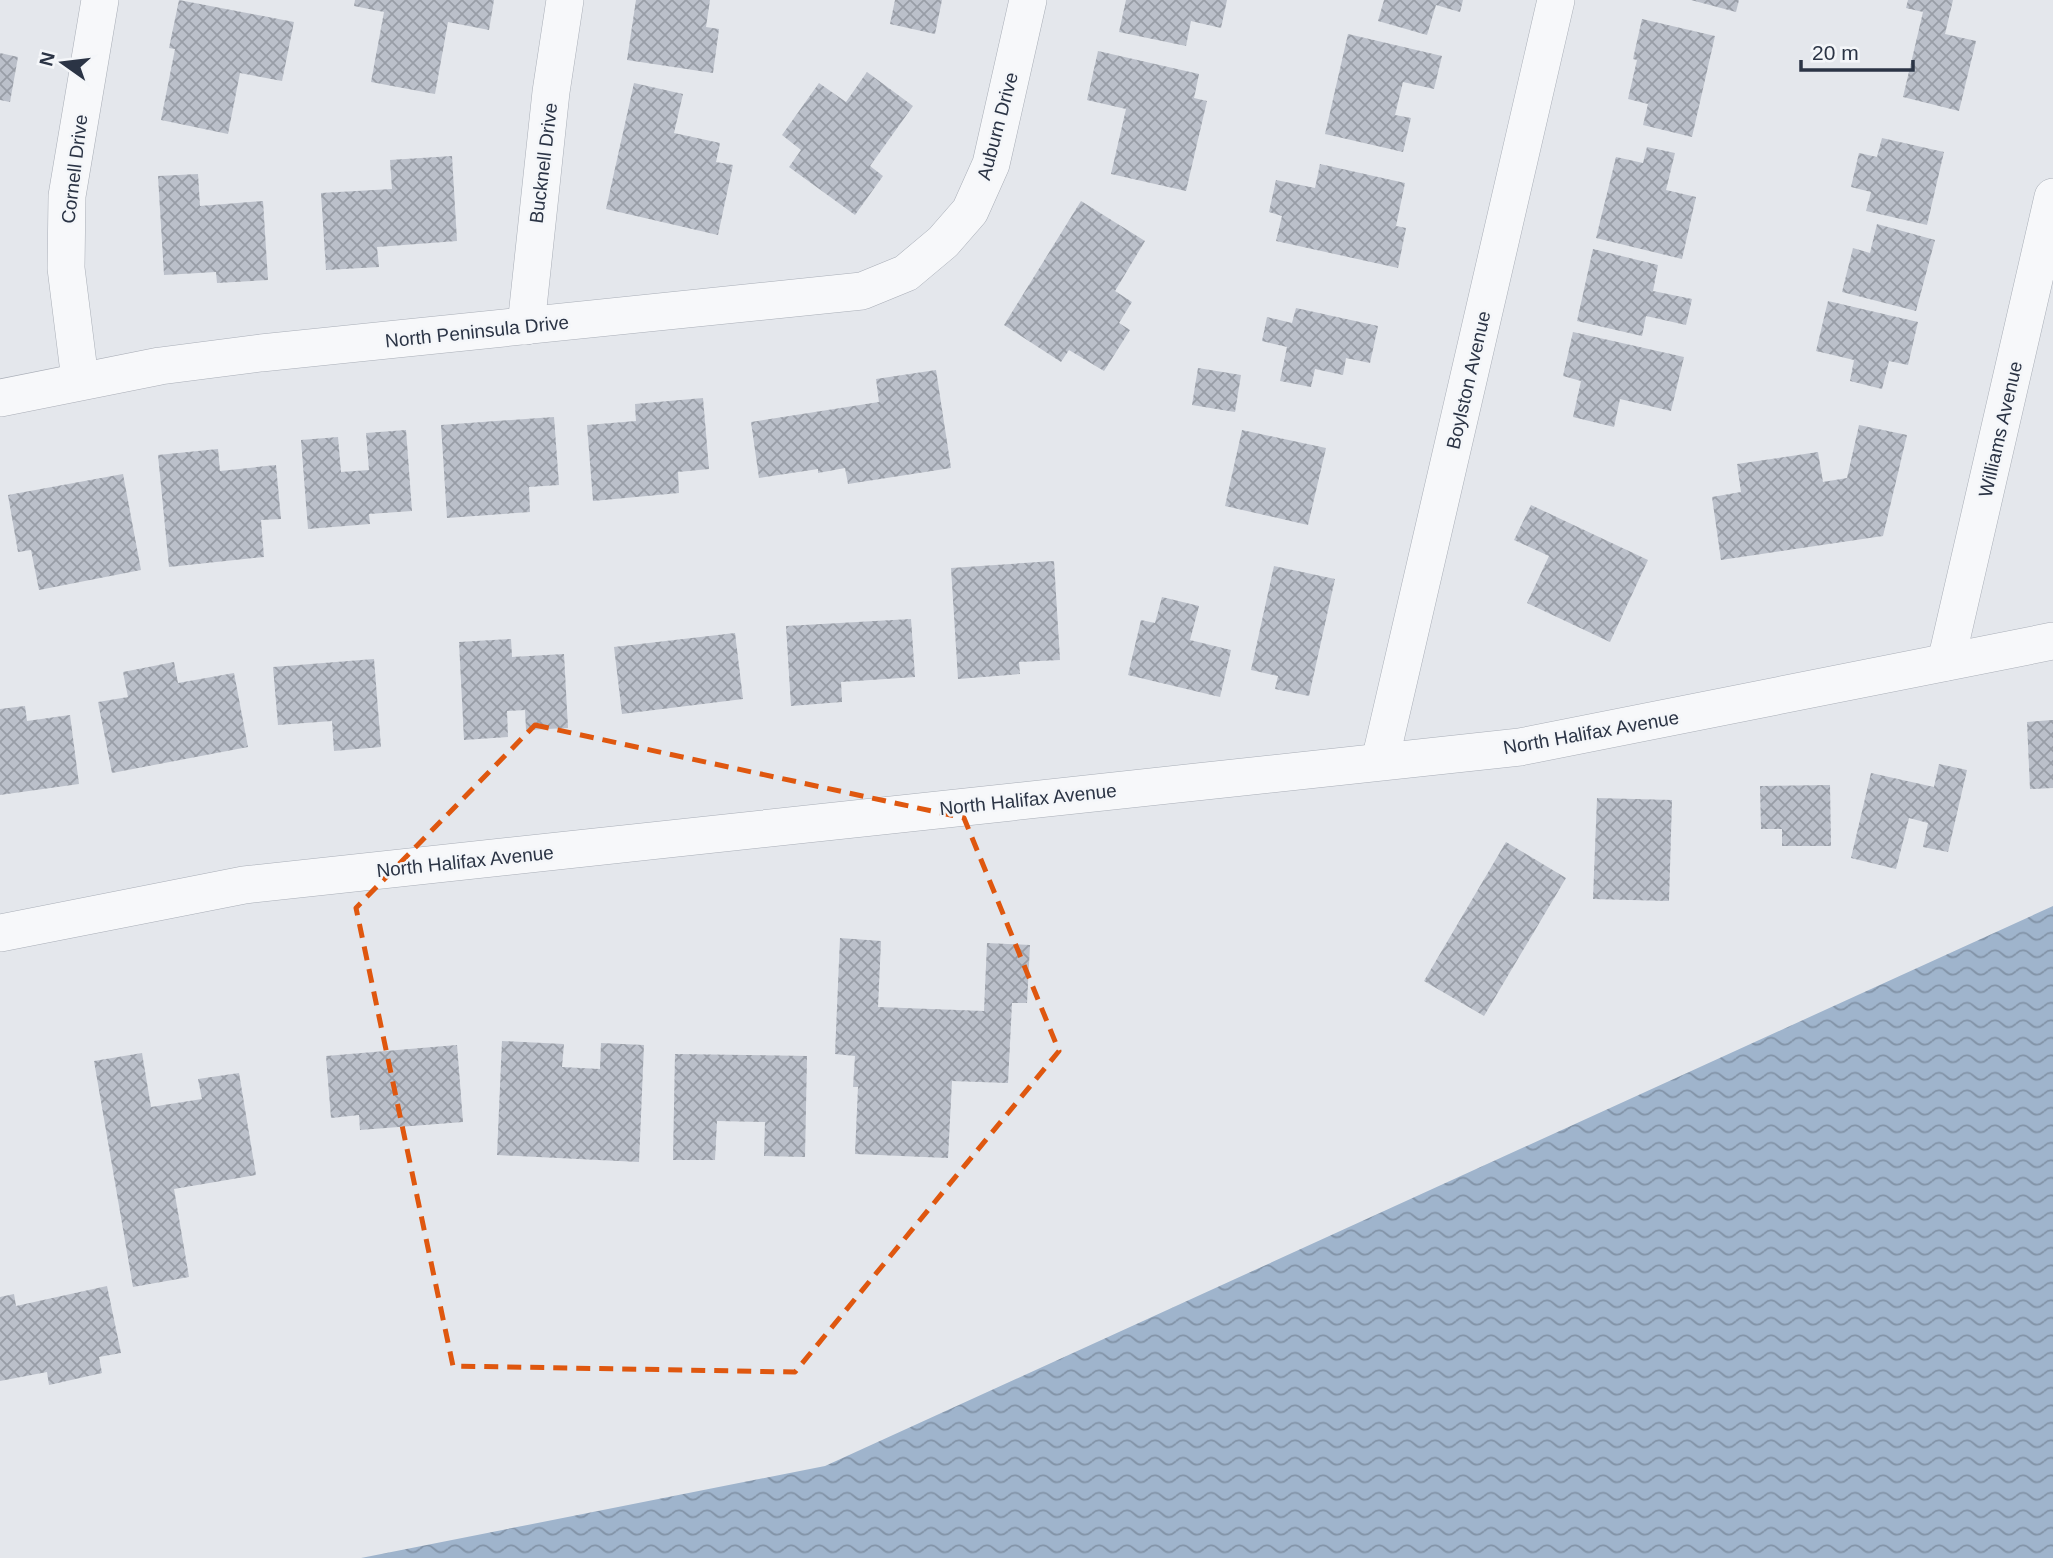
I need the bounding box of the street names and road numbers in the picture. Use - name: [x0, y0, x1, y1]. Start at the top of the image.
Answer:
- street label: Auburn Drive: [973, 70, 1022, 182]
- street label: Bucknell Drive: [526, 102, 561, 225]
- street label: Cornell Drive: [57, 113, 92, 225]
- street label: Boylston Avenue: [1442, 309, 1495, 451]
- street label: North Peninsula Drive: [384, 311, 570, 352]
- street label: Williams Avenue: [1975, 359, 2026, 499]
- street label: North Halifax Avenue: [1502, 707, 1681, 758]
- street label: North Halifax Avenue: [938, 780, 1118, 819]
- street label: North Halifax Avenue: [375, 842, 555, 881]

